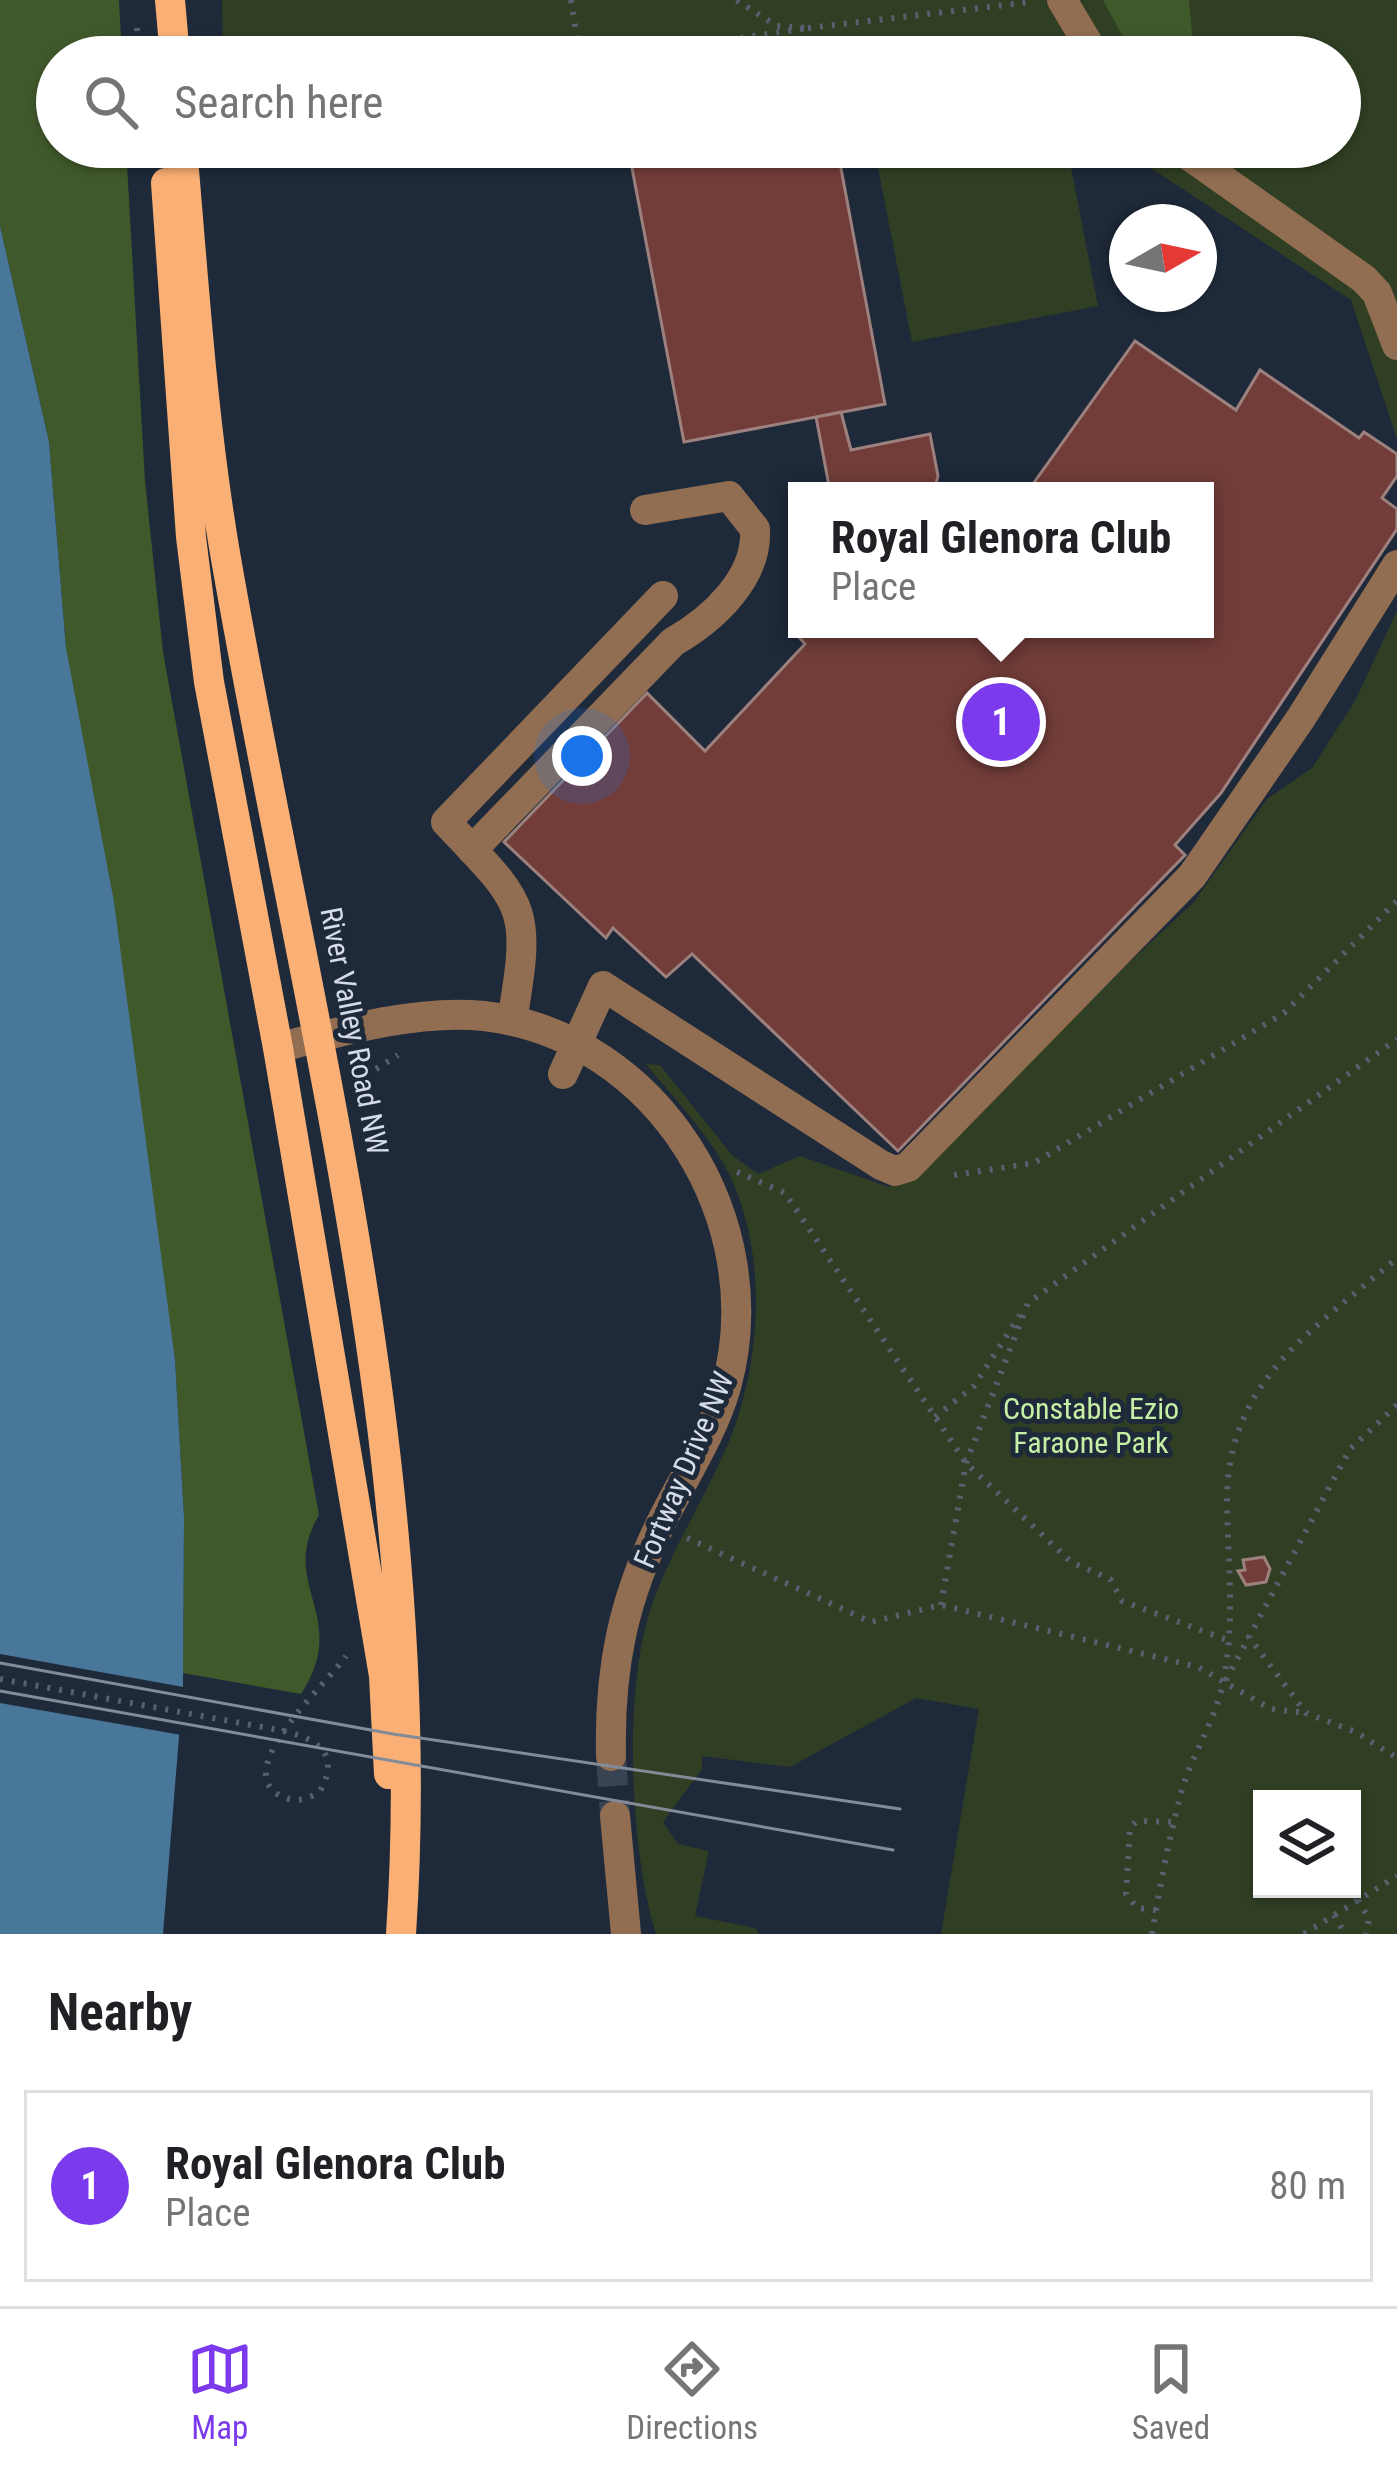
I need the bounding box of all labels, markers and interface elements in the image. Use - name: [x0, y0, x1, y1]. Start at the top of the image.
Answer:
- search box: [36, 36, 1361, 168]
- icon: search: [78, 69, 144, 135]
- text: Search here: [174, 76, 383, 129]
- north arrow: [1109, 204, 1217, 312]
- popup: [788, 482, 1214, 638]
- text: Royal Glenora Club: [831, 511, 1171, 564]
- text: Place: [831, 564, 916, 610]
- pin: 1: [962, 677, 1040, 767]
- your location: [552, 726, 612, 786]
- street label: River Valley Road NW: [313, 904, 396, 1158]
- street label: Fortway Drive NW: [627, 1367, 741, 1573]
- park label: Constable Ezio Faraone Park: [1003, 1391, 1179, 1460]
- map controls: [1253, 1790, 1361, 1898]
- button: layers: [1253, 1790, 1361, 1898]
- text: Nearby: [48, 1983, 192, 2042]
- text: Royal Glenora Club: [165, 2137, 506, 2190]
- text: 1: [80, 2163, 100, 2209]
- text: 80 m: [1269, 2163, 1346, 2209]
- text: Place: [165, 2190, 251, 2236]
- tab: Map: [187, 2336, 253, 2447]
- tab: Directions: [626, 2336, 758, 2447]
- tab: Saved: [1132, 2336, 1210, 2447]

